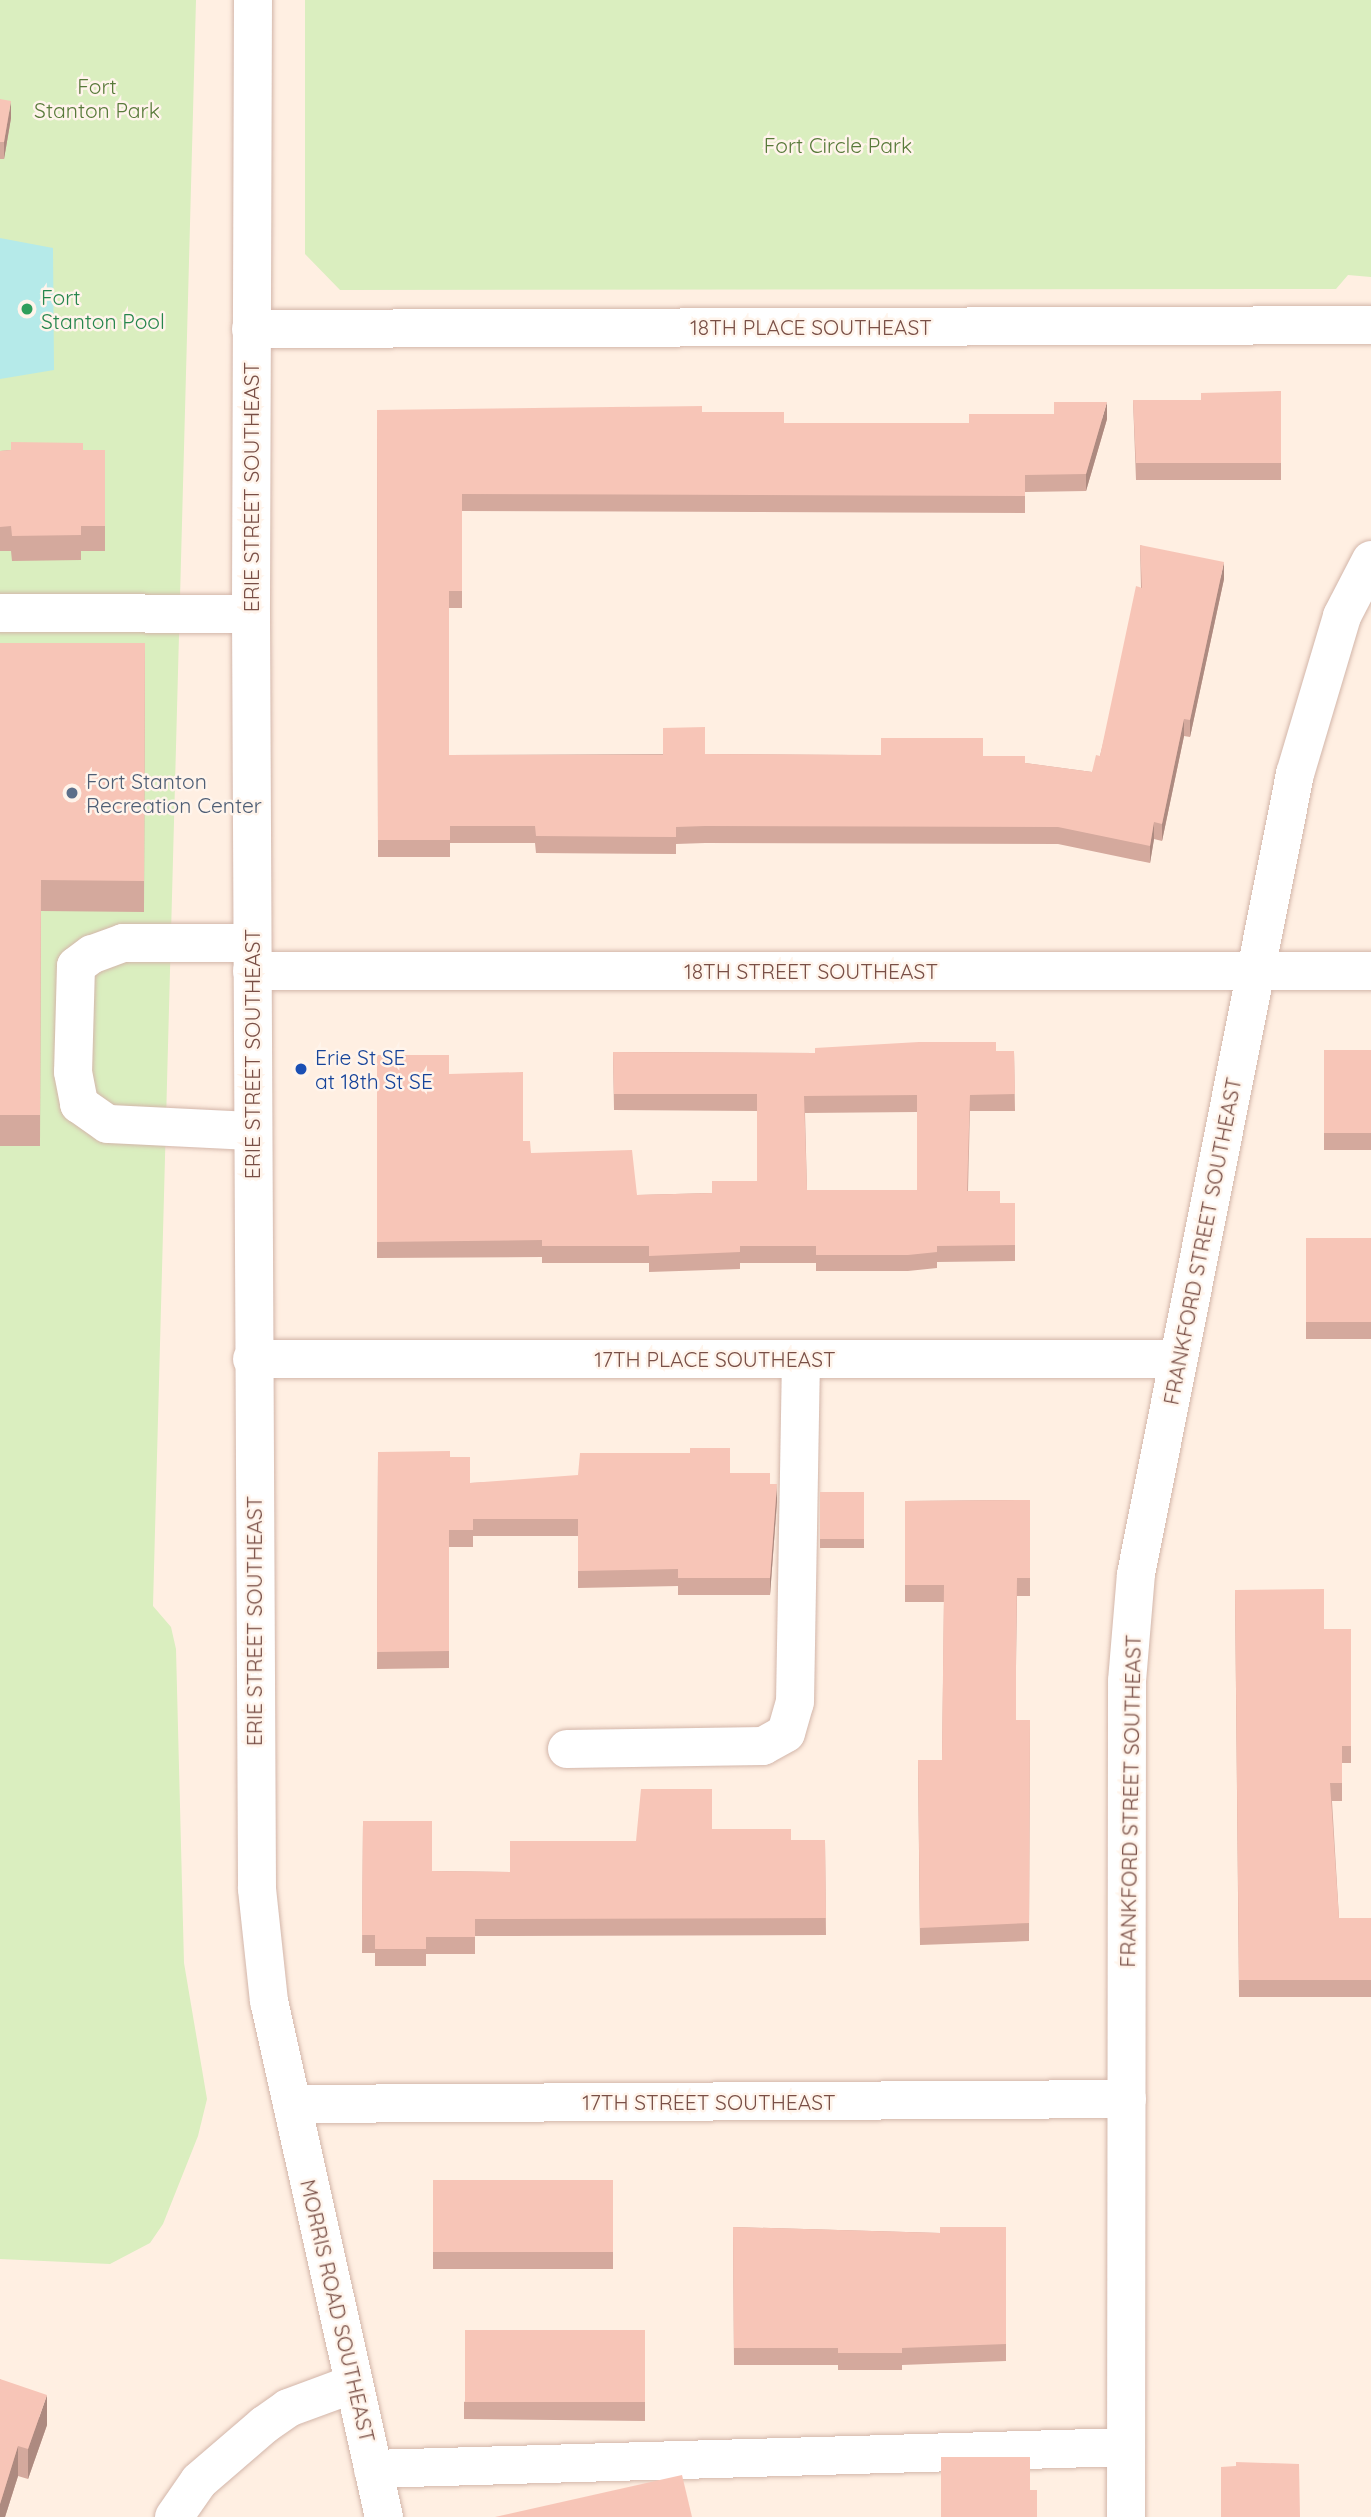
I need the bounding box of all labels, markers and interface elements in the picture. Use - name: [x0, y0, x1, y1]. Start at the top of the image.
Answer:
- park label: Fort Stanton Park: [34, 73, 160, 123]
- park label: Fort Circle Park: [764, 132, 912, 158]
- place label: Fort Stanton Pool: [41, 284, 165, 334]
- marker: Fort Stanton Pool: [19, 301, 35, 317]
- street label: 18TH PLACE SOUTHEAST: [690, 314, 932, 340]
- street label: ERIE STREET SOUTHEAST: [238, 362, 264, 612]
- place label: Fort Stanton Recreation Center: [86, 768, 262, 818]
- marker: Fort Stanton Recreation Center: [64, 785, 80, 801]
- street label: ERIE STREET SOUTHEAST: [239, 929, 265, 1179]
- street label: 18TH STREET SOUTHEAST: [684, 958, 938, 984]
- place label: Erie St SE at 18th St SE: [315, 1044, 433, 1094]
- marker: Erie St SE at 18th St SE: [293, 1061, 309, 1077]
- street label: FRANKFORD STREET SOUTHEAST: [1158, 1075, 1246, 1407]
- street label: 17TH PLACE SOUTHEAST: [594, 1346, 836, 1372]
- street label: ERIE STREET SOUTHEAST: [241, 1496, 267, 1746]
- street label: FRANKFORD STREET SOUTHEAST: [1114, 1634, 1146, 1968]
- street label: 17TH STREET SOUTHEAST: [582, 2089, 836, 2115]
- street label: MORRIS ROAD SOUTHEAST: [295, 2177, 381, 2445]

